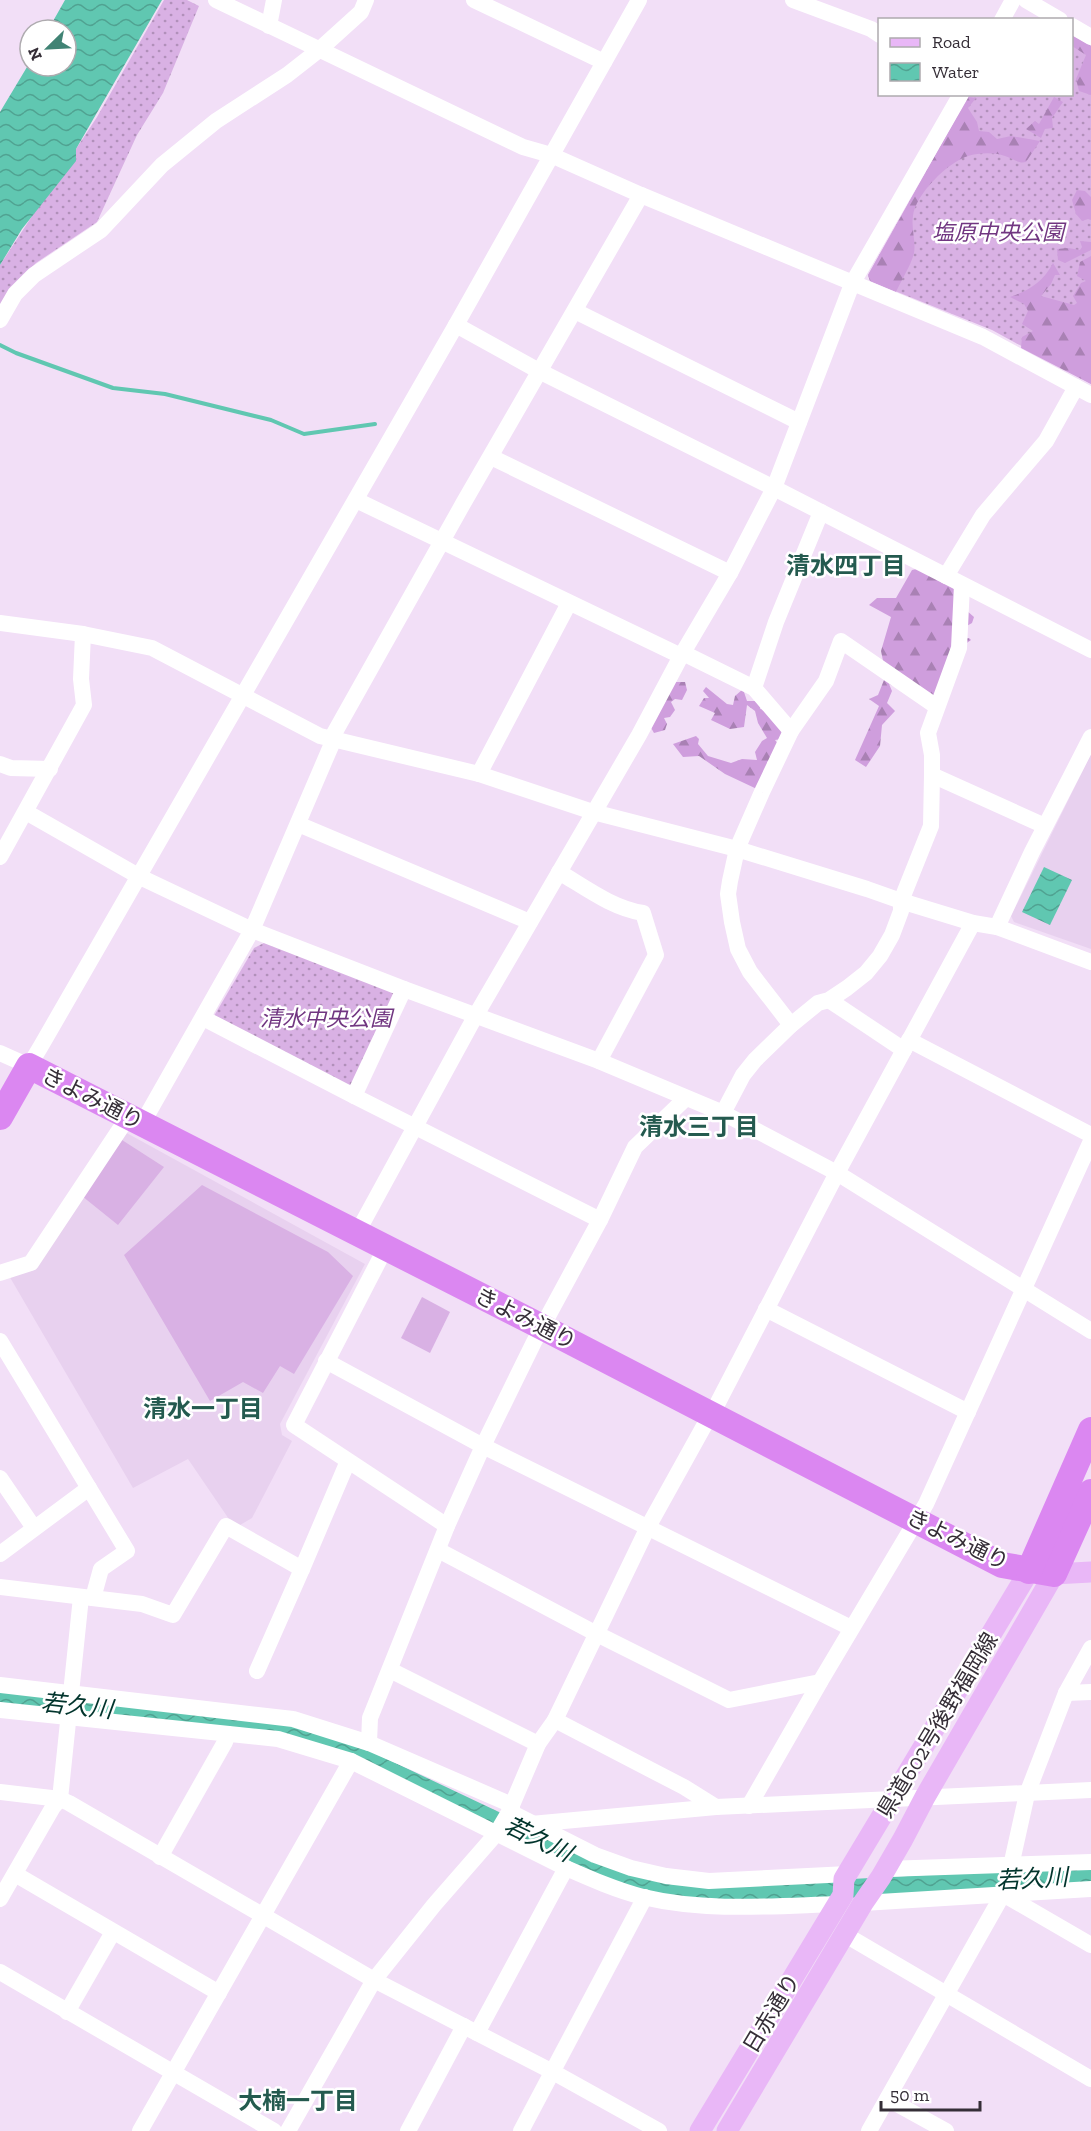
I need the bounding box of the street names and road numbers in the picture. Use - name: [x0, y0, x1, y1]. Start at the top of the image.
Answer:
- street label: きよみ通り: [38, 1061, 148, 1135]
- street label: きよみ通り: [471, 1281, 581, 1355]
- street label: きよみ通り: [902, 1503, 1013, 1576]
- street label: 県道602号後野福岡線: [871, 1628, 1004, 1823]
- street label: 日赤通り: [737, 1969, 806, 2058]

